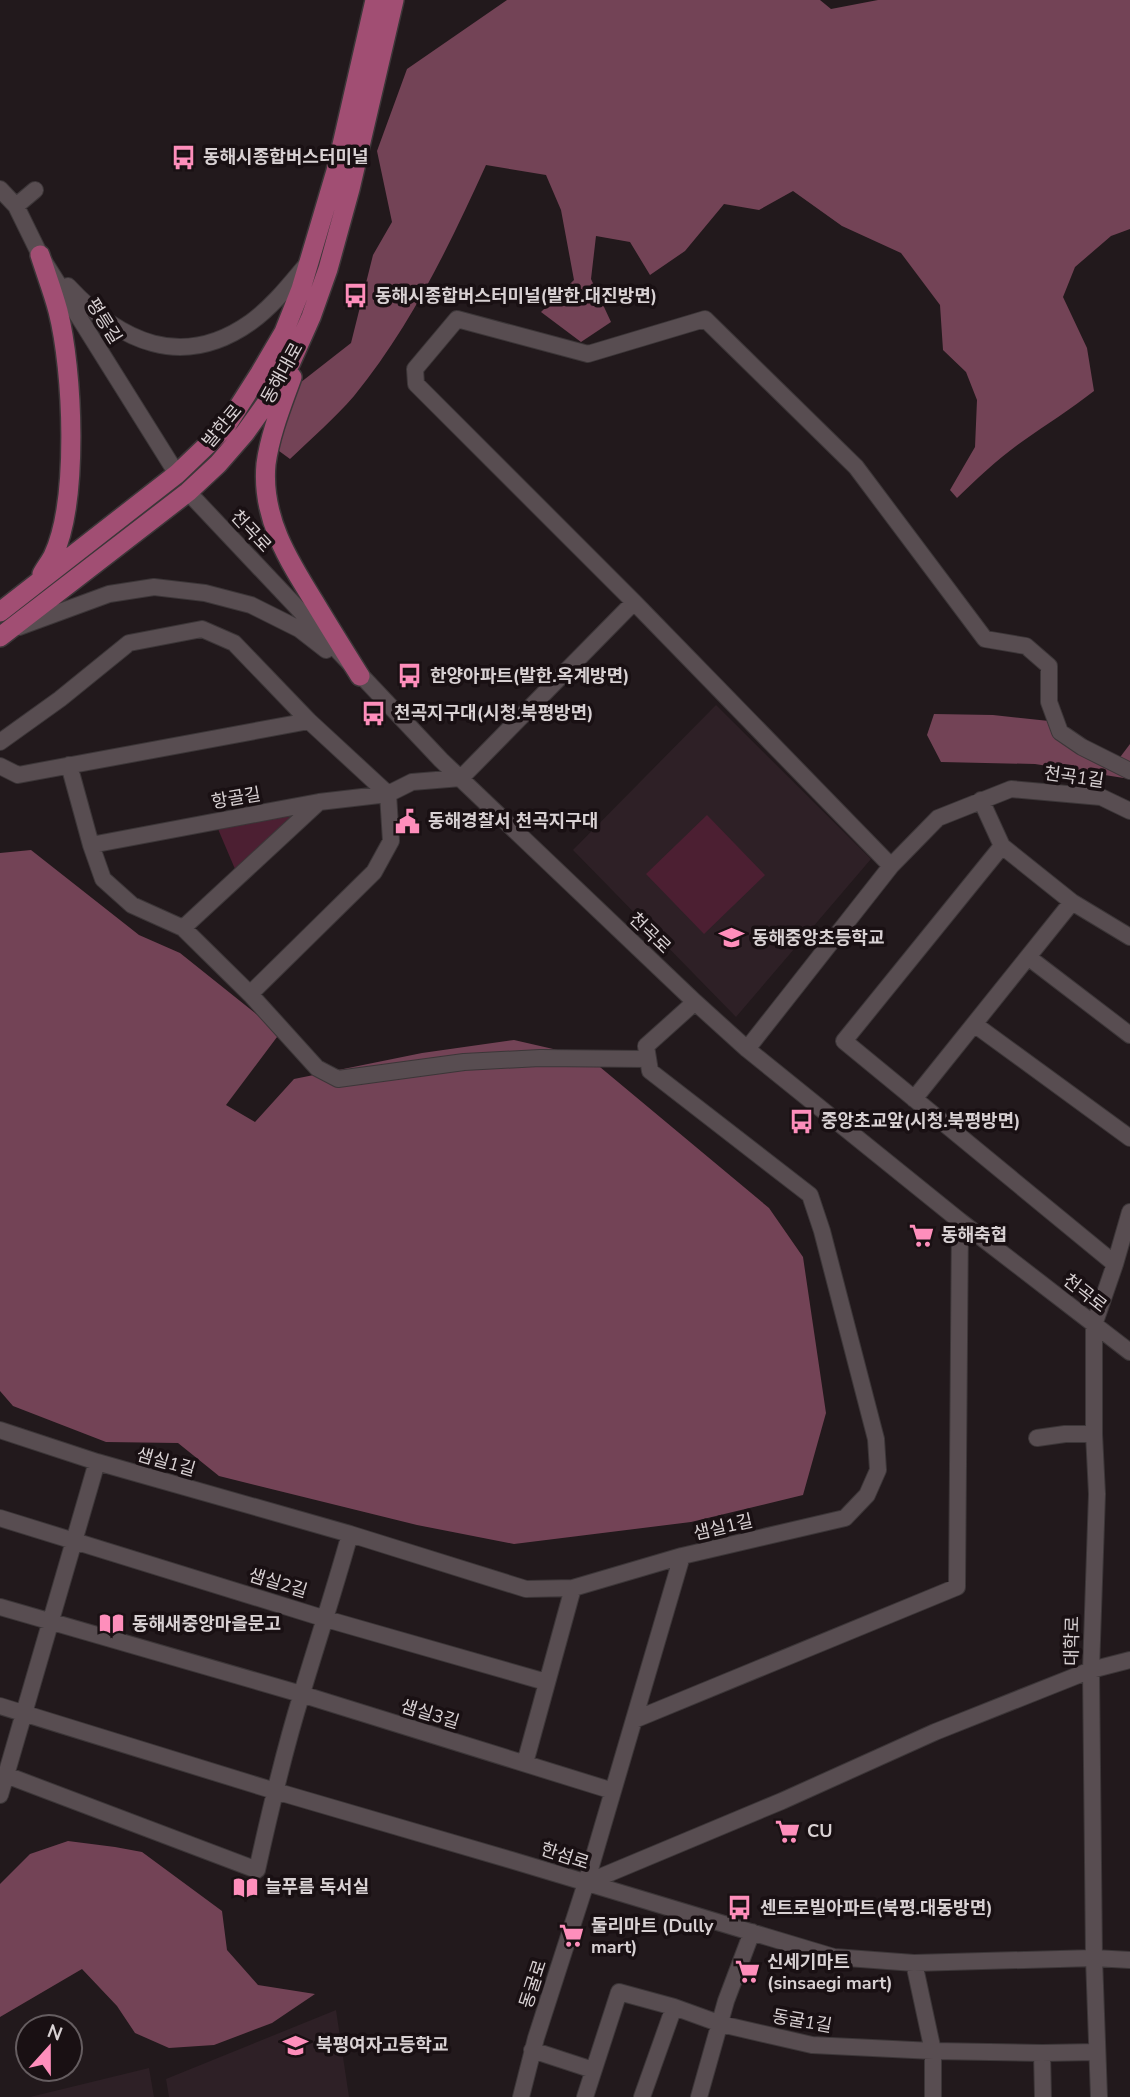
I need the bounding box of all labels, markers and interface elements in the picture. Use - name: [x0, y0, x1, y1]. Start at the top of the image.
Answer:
- bus stop icon: 동해시종합버스터미널: [169, 143, 197, 171]
- place label: 동해시종합버스터미널: [203, 145, 369, 169]
- bus stop icon: 동해시종합버스터미널(발한.대진방면): [341, 282, 369, 310]
- place label: 동해시종합버스터미널(발한.대진방면): [375, 284, 657, 308]
- street label: 평릉길: [81, 294, 127, 348]
- street label: 동해대로: [255, 338, 309, 408]
- street label: 발한로: [197, 399, 247, 453]
- street label: 천곡로: [225, 505, 277, 557]
- bus stop icon: 한양아파트(발한.옥계방면): [396, 662, 424, 690]
- place label: 한양아파트(발한.옥계방면): [430, 664, 630, 688]
- bus stop icon: 천곡지구대(시청.북평방면): [360, 699, 388, 727]
- place label: 천곡지구대(시청.북평방면): [394, 701, 594, 725]
- street label: 천곡1길: [1042, 761, 1106, 793]
- street label: 항골길: [209, 782, 263, 814]
- public building icon: 동해경찰서 천곡지구대: [394, 807, 422, 835]
- place label: 동해경찰서 천곡지구대: [428, 809, 598, 833]
- street label: 천곡로: [624, 907, 676, 959]
- school or university icon: 동해중앙초등학교: [718, 924, 746, 952]
- place label: 동해중앙초등학교: [752, 926, 884, 950]
- bus stop icon: 중앙초교앞(시청.북평방면): [787, 1107, 815, 1135]
- place label: 중앙초교앞(시청.북평방면): [821, 1109, 1021, 1133]
- supermarket icon: 동해축협: [907, 1221, 935, 1249]
- place label: 동해축협: [941, 1223, 1007, 1247]
- street label: 천곡로: [1058, 1268, 1112, 1318]
- street label: 샘실1길: [134, 1442, 198, 1482]
- street label: 샘실1길: [691, 1509, 755, 1545]
- street label: 샘실2길: [246, 1563, 310, 1603]
- library icon: 동해새중앙마을문고: [98, 1610, 126, 1638]
- place label: 동해새중앙마을문고: [132, 1612, 281, 1636]
- street label: 대학로: [1060, 1616, 1084, 1666]
- street label: 샘실3길: [398, 1694, 462, 1734]
- supermarket icon: CU: [773, 1817, 801, 1845]
- place label: CU: [807, 1819, 833, 1843]
- street label: 한섬로: [538, 1837, 592, 1875]
- library icon: 늘푸름 독서실: [231, 1873, 259, 1901]
- place label: 늘푸름 독서실: [265, 1875, 369, 1899]
- bus stop icon: 센트로빌아파트(북평.대동방면): [726, 1894, 754, 1922]
- place label: 센트로빌아파트(북평.대동방면): [760, 1896, 993, 1920]
- place label: 둘리마트 (Dully mart): [591, 1914, 714, 1959]
- supermarket icon: 둘리마트 (Dully mart): [557, 1922, 585, 1950]
- place label: 신세기마트 (sinsaegi mart): [767, 1950, 893, 1995]
- street label: 동굴로: [514, 1957, 552, 2011]
- supermarket icon: 신세기마트 (sinsaegi mart): [733, 1958, 761, 1986]
- street label: 동굴1길: [770, 2004, 834, 2038]
- north arrow: [14, 2013, 84, 2083]
- text: N: [43, 2018, 66, 2048]
- school or university icon: 북평여자고등학교: [282, 2031, 310, 2059]
- place label: 북평여자고등학교: [316, 2033, 448, 2057]

